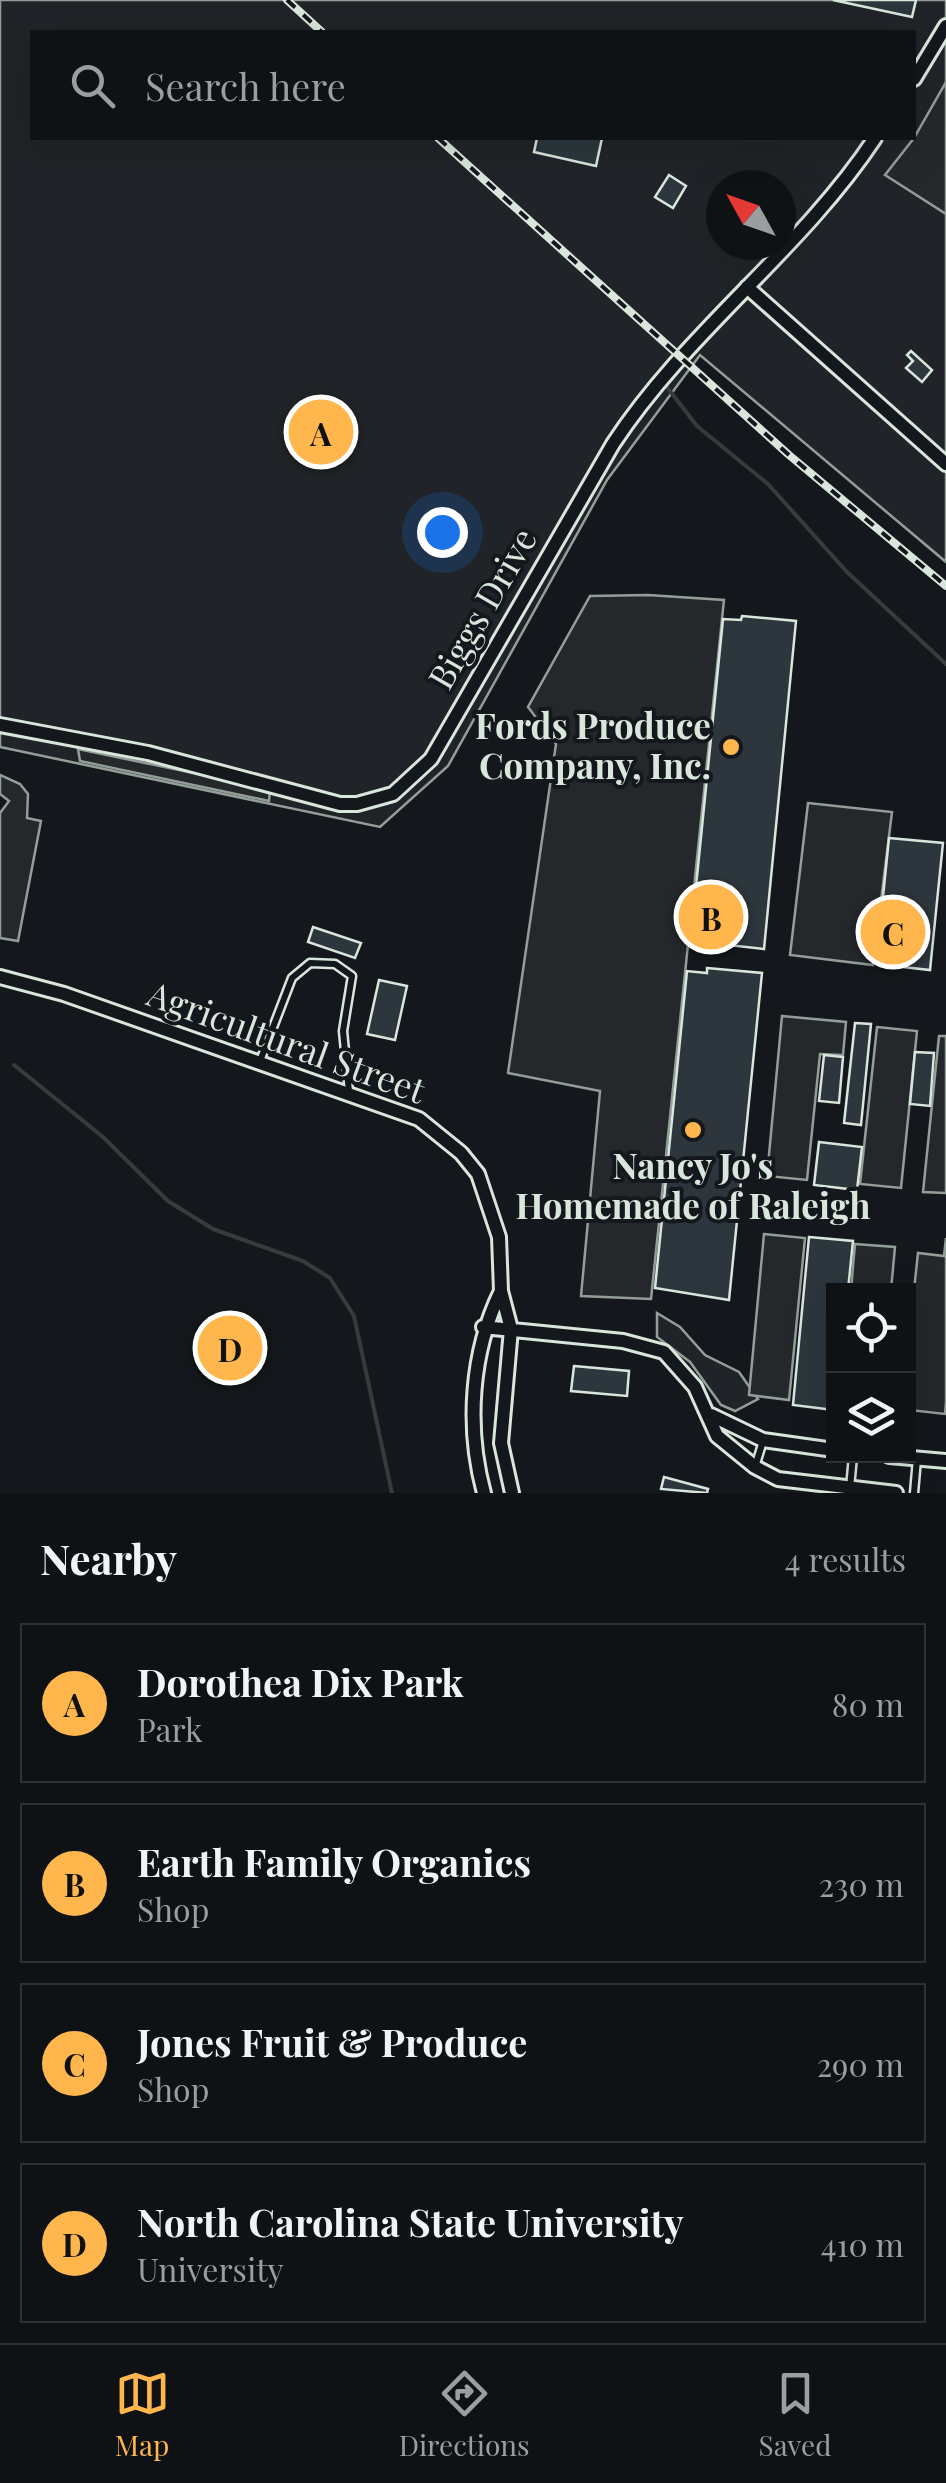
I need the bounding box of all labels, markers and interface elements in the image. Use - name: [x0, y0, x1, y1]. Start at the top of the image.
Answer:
- search box: [30, 30, 916, 140]
- icon: search: [65, 58, 120, 113]
- text: Search here: [145, 60, 346, 111]
- north arrow: [706, 170, 796, 260]
- pin: A: [288, 394, 354, 470]
- your location: [417, 507, 468, 558]
- street label: Biggs Drive: [416, 519, 546, 697]
- place label: Fords Produce Company, Inc.: [475, 701, 711, 788]
- marker: Fords Produce Company, Inc.: [720, 736, 742, 758]
- pin: B: [678, 880, 744, 954]
- pin: C: [860, 894, 926, 970]
- street label: Agricultural Street: [141, 968, 433, 1113]
- marker: Nancy Jo's Homemade of Raleigh: [682, 1119, 704, 1141]
- place label: Nancy Jo's Homemade of Raleigh: [515, 1141, 871, 1228]
- map controls: [826, 1283, 916, 1463]
- button: locate: [826, 1283, 916, 1373]
- pin: D: [198, 1310, 262, 1386]
- button: layers: [826, 1373, 916, 1463]
- text: Nearby: [40, 1530, 177, 1586]
- text: 4 results: [785, 1537, 906, 1580]
- text: Dorothea Dix Park: [137, 1656, 463, 1707]
- text: A: [64, 1682, 85, 1725]
- text: 80 m: [832, 1682, 904, 1725]
- text: Park: [137, 1707, 203, 1750]
- text: Earth Family Organics: [137, 1836, 531, 1887]
- text: B: [64, 1862, 85, 1905]
- text: 230 m: [819, 1862, 904, 1905]
- text: Shop: [137, 1887, 209, 1930]
- text: Jones Fruit & Produce: [137, 2016, 527, 2067]
- text: C: [63, 2042, 86, 2085]
- text: 290 m: [817, 2042, 904, 2085]
- text: Shop: [137, 2067, 209, 2110]
- text: North Carolina State University: [137, 2196, 684, 2247]
- text: D: [62, 2222, 87, 2265]
- text: 410 m: [821, 2222, 904, 2265]
- text: University: [137, 2247, 284, 2290]
- tab: Map: [115, 2366, 170, 2463]
- tab: Directions: [399, 2366, 529, 2463]
- tab: Saved: [759, 2366, 831, 2463]

